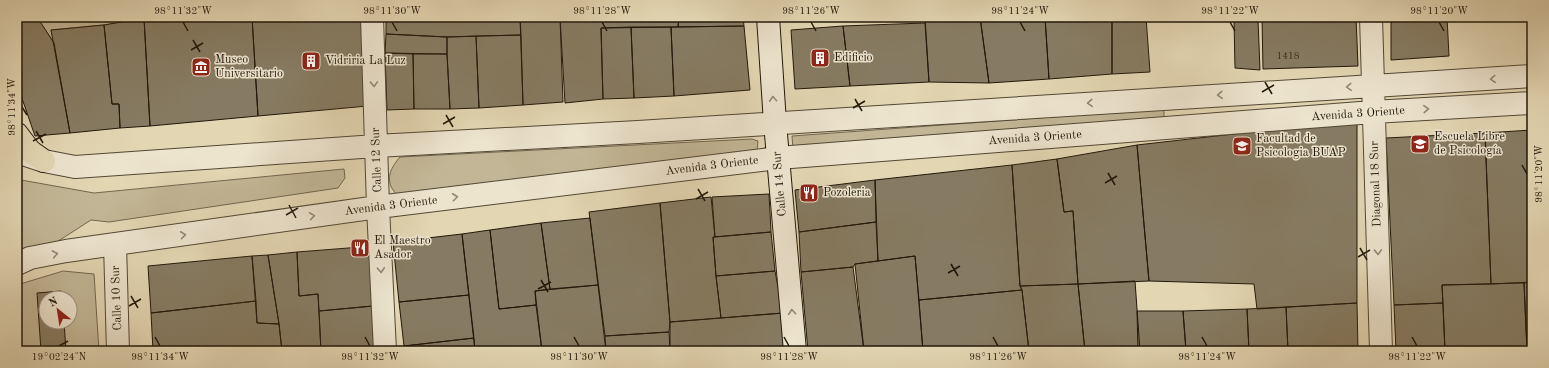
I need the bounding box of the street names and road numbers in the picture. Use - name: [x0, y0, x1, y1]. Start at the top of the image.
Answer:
- street label: Avenida 3 Oriente: [1311, 105, 1406, 123]
- street label: Calle 12 Sur: [370, 127, 384, 193]
- street label: Avenida 3 Oriente: [988, 129, 1083, 147]
- street label: Diagonal 18 Sur: [1369, 141, 1383, 227]
- street label: Calle 14 Sur: [771, 151, 789, 217]
- street label: Avenida 3 Oriente: [665, 154, 760, 178]
- street label: Avenida 3 Oriente: [344, 194, 439, 218]
- street label: Calle 10 Sur: [110, 265, 124, 331]

